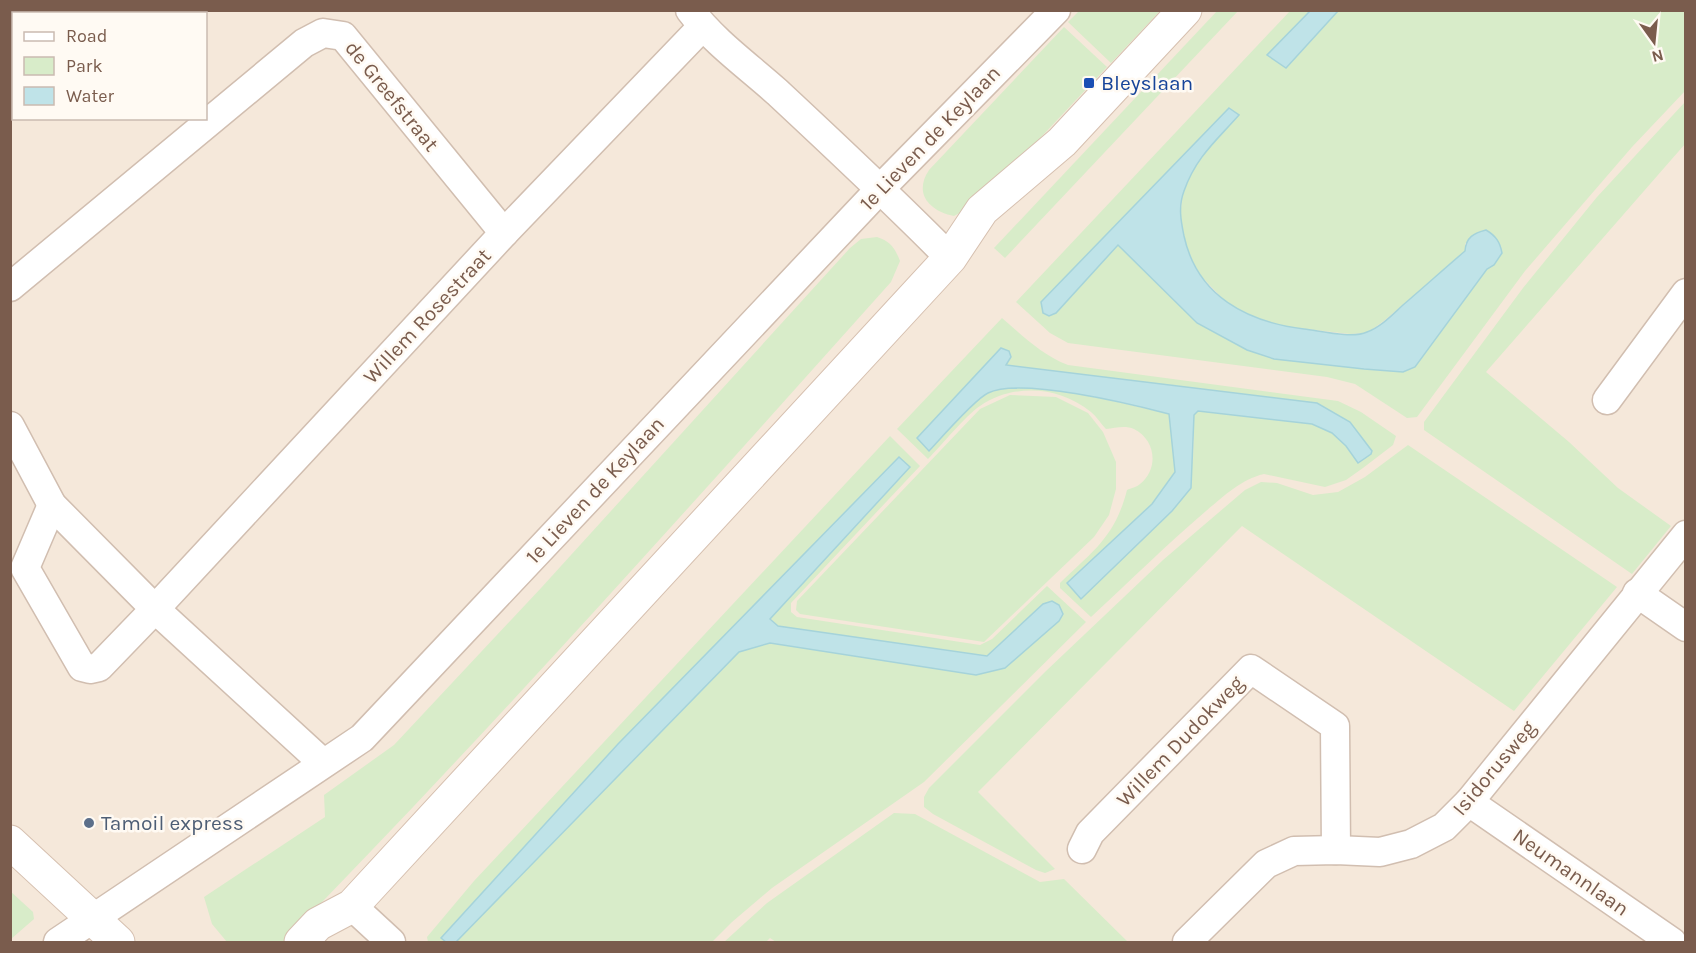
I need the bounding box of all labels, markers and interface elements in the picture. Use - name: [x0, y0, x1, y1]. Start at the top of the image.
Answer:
- legend: [12, 12, 207, 120]
- north arrow: [1624, 12, 1684, 72]
- text: Road: [66, 25, 107, 47]
- street label: de Greefstraat: [340, 36, 444, 156]
- text: N: [1650, 45, 1666, 67]
- text: Park: [66, 55, 103, 77]
- street label: 1e Lieven de Keylaan: [855, 61, 1005, 215]
- place label: Bleyslaan: [1101, 71, 1193, 95]
- marker: Bleyslaan: [1082, 76, 1096, 90]
- text: Water: [66, 85, 114, 107]
- street label: Willem Rosestraat: [358, 243, 496, 389]
- street label: 1e Lieven de Keylaan: [521, 412, 669, 568]
- street label: Willem Dudokweg: [1111, 671, 1249, 811]
- street label: Isidorusweg: [1447, 716, 1541, 820]
- place label: Tamoil express: [101, 811, 244, 835]
- marker: Tamoil express: [82, 816, 96, 830]
- street label: Neumannlaan: [1508, 823, 1634, 921]

